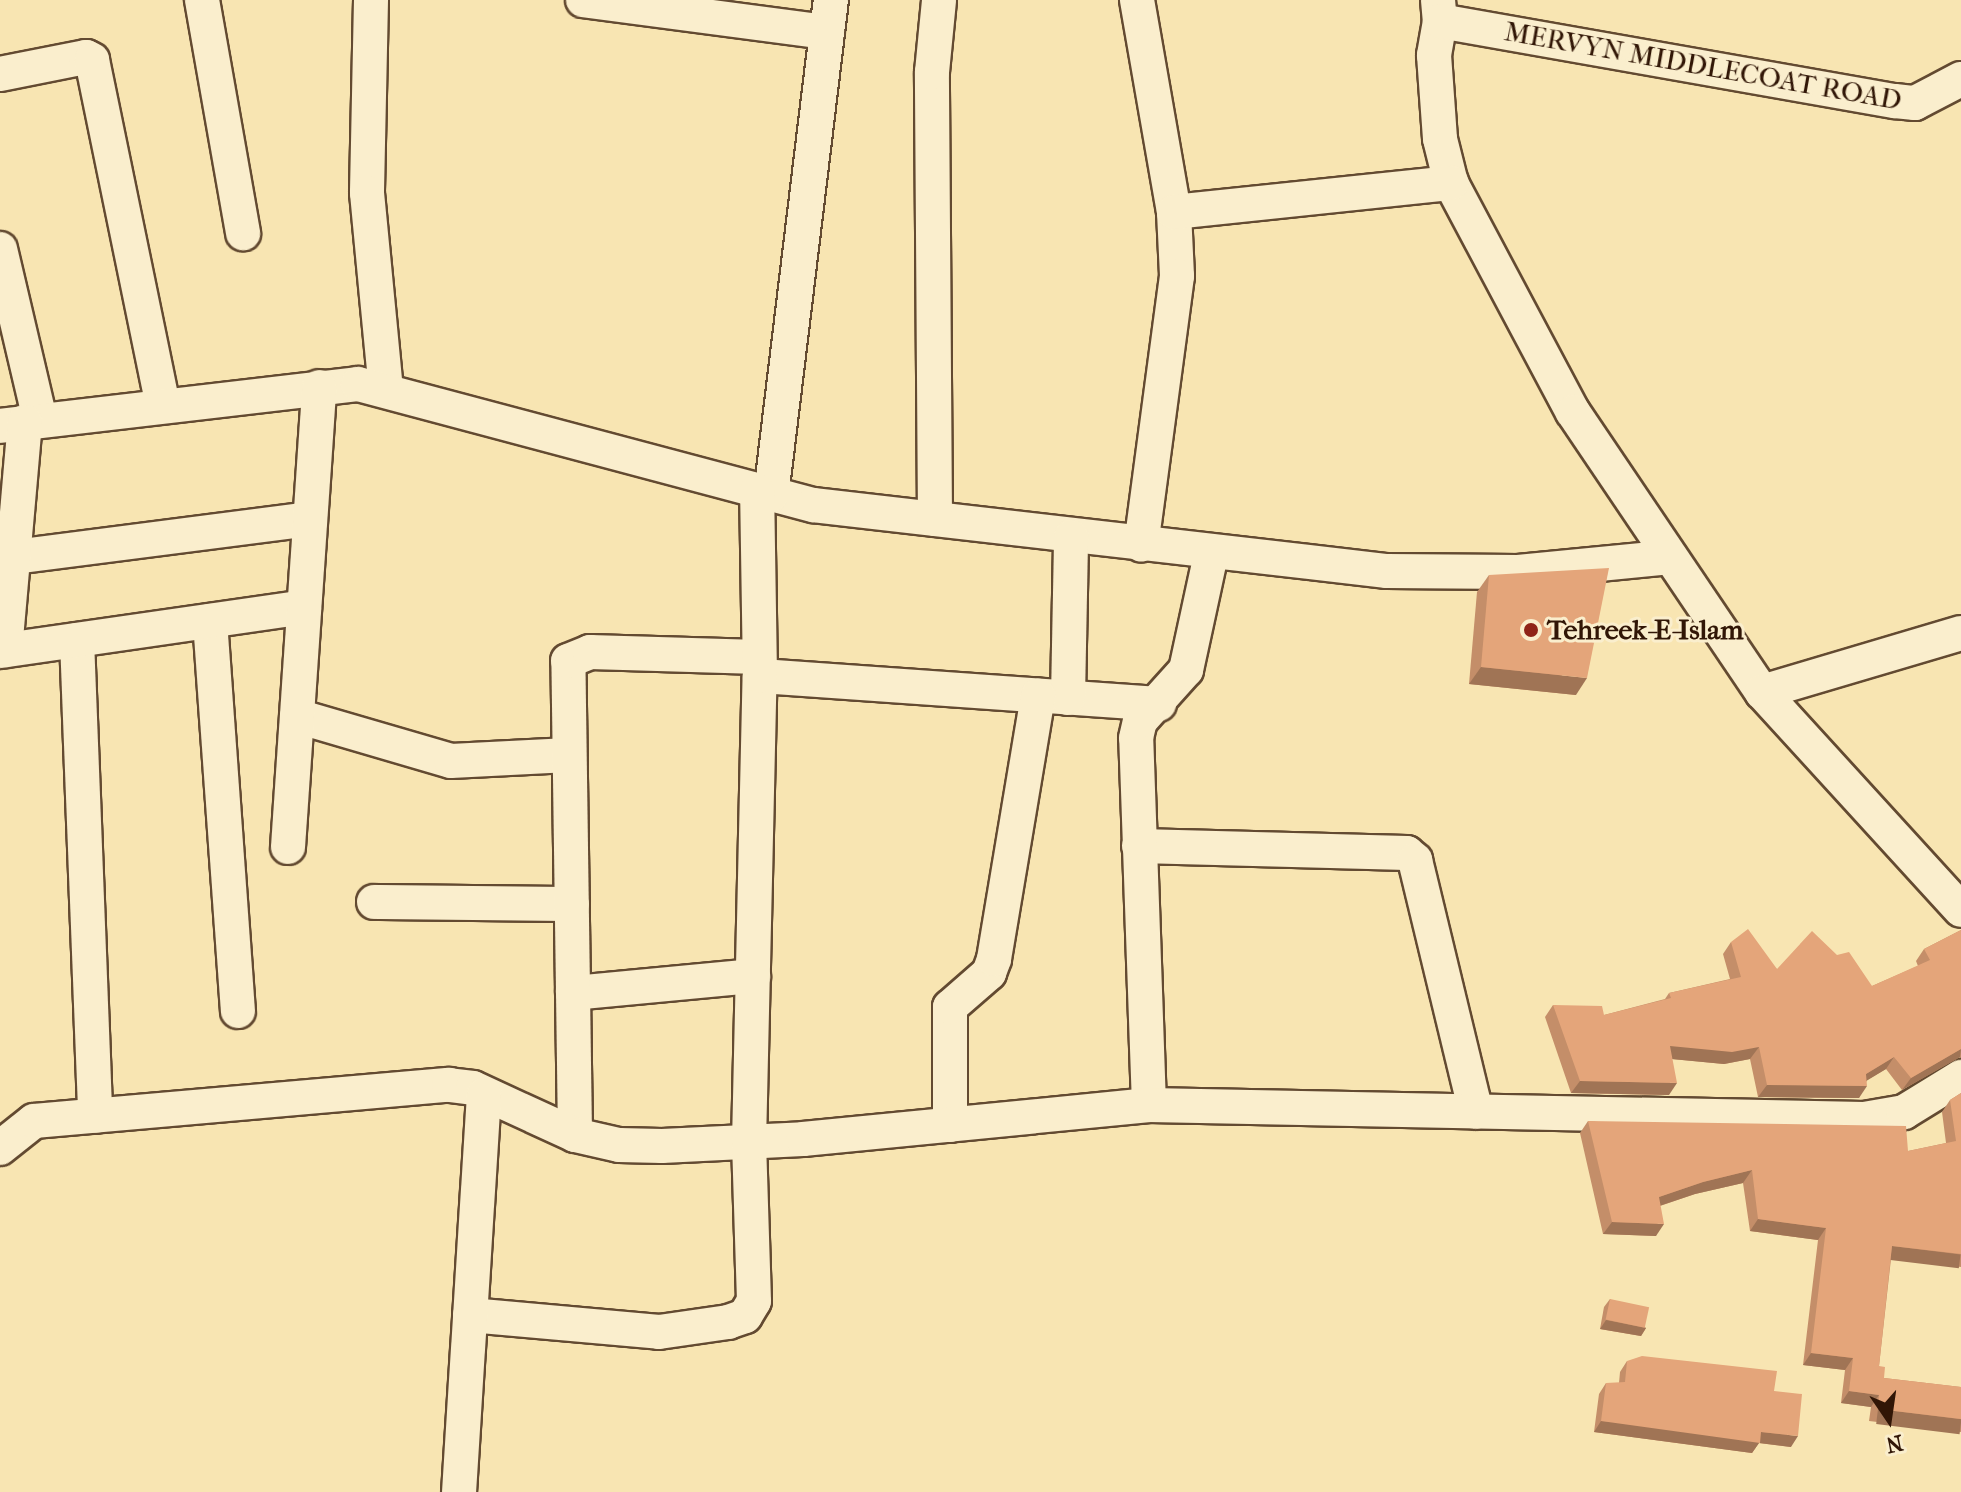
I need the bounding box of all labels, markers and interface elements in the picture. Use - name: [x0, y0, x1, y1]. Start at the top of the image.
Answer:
- street label: MERVYN MIDDLECOAT ROAD: [1502, 14, 1904, 118]
- place label: Tehreek-E-Islam: [1547, 613, 1744, 647]
- marker: Tehreek-E-Islam: [1522, 621, 1540, 639]
- north arrow: [1849, 1380, 1929, 1460]
- text: N: [1883, 1429, 1905, 1458]

